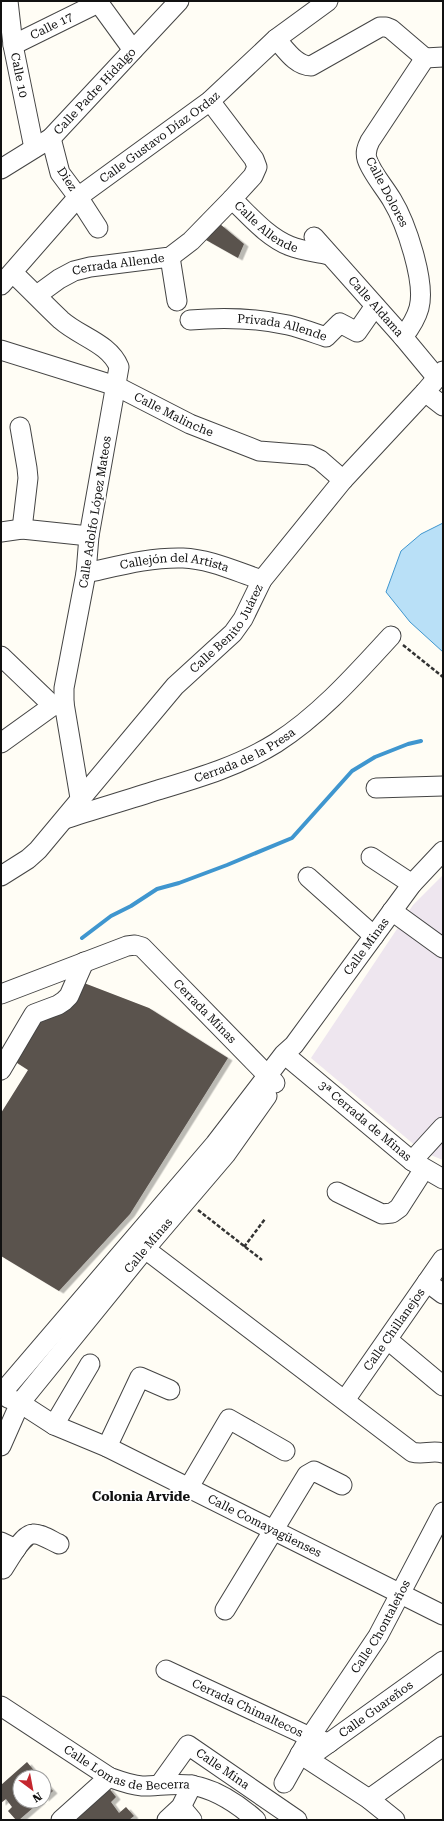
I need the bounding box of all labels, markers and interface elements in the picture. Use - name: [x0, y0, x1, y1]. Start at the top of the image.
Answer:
- street label: Calle 17: [28, 9, 75, 42]
- street label: Calle Padre Hidalgo: [51, 45, 139, 137]
- street label: Calle 10: [8, 51, 31, 99]
- street label: Calle Gustavo Díaz Ordaz: [97, 88, 223, 186]
- street label: Calle Dolores: [363, 155, 411, 230]
- street label: Diez: [54, 165, 80, 194]
- street label: Calle Allende: [231, 198, 300, 255]
- street label: Cerrada Allende: [70, 251, 166, 278]
- street label: Calle Aldama: [345, 273, 407, 340]
- street label: Privada Allende: [237, 312, 329, 344]
- street label: Calle Malinche: [132, 389, 216, 440]
- street label: Calle Adolfo López Mateos: [76, 435, 114, 589]
- street label: Callejón del Artista: [119, 551, 231, 575]
- street label: Calle Benito Juárez: [187, 582, 266, 676]
- street label: Cerrada de la Presa: [192, 725, 298, 785]
- street label: Calle Minas: [341, 915, 392, 978]
- street label: Cerrada Minas: [170, 976, 239, 1046]
- street label: 3ª Cerrada de Minas: [316, 1078, 414, 1164]
- street label: Calle Minas: [121, 1215, 175, 1276]
- street label: Calle Chillanejos: [361, 1285, 428, 1373]
- district label: Colonia Arvide: [92, 1489, 190, 1504]
- street label: Calle Comayagüenses: [205, 1491, 324, 1560]
- street label: Calle Chontaleños: [348, 1577, 413, 1676]
- street label: Cerrada Chimaltecos: [190, 1676, 306, 1740]
- street label: Calle Guareños: [336, 1678, 416, 1741]
- street label: Calle Lomas de Becerra: [61, 1742, 191, 1793]
- street label: Calle Mina: [193, 1746, 252, 1792]
- north arrow: [12, 1769, 52, 1809]
- text: N: [30, 1789, 44, 1805]

